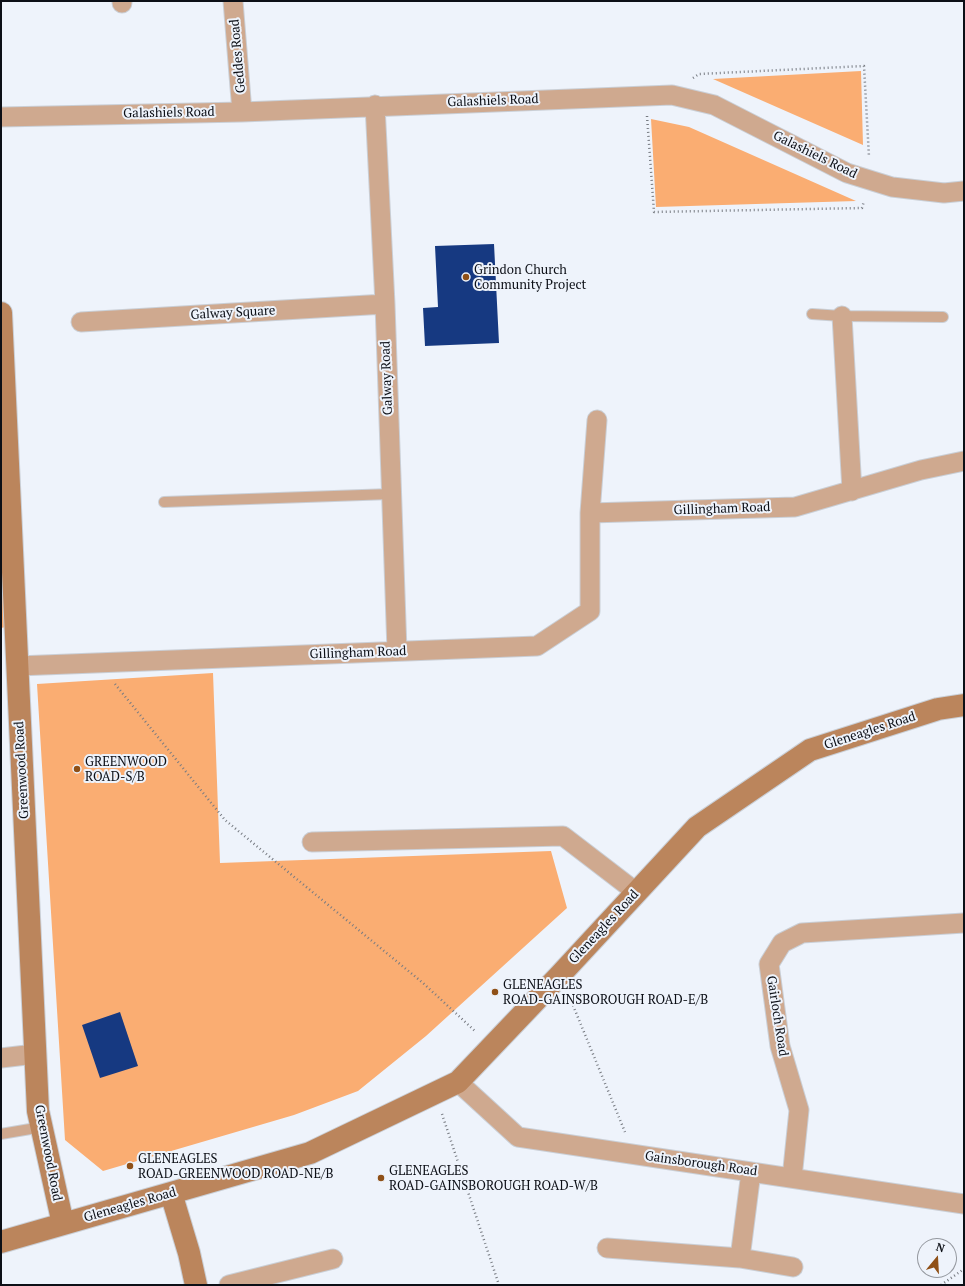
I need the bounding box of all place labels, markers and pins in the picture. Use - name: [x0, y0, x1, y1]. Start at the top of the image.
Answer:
- place label: Grindon Church Community Project: [474, 262, 586, 293]
- marker: Grindon Church Community Project: [461, 272, 471, 282]
- place label: GREENWOOD ROAD-S/B: [85, 754, 167, 785]
- marker: GREENWOOD ROAD-S/B: [72, 764, 82, 774]
- place label: GLENEAGLES ROAD-GAINSBOROUGH ROAD-E/B: [503, 977, 708, 1008]
- marker: GLENEAGLES ROAD-GAINSBOROUGH ROAD-E/B: [490, 987, 500, 997]
- place label: GLENEAGLES ROAD-GREENWOOD ROAD-NE/B: [138, 1151, 334, 1182]
- marker: GLENEAGLES ROAD-GREENWOOD ROAD-NE/B: [125, 1161, 135, 1171]
- place label: GLENEAGLES ROAD-GAINSBOROUGH ROAD-W/B: [389, 1163, 598, 1194]
- marker: GLENEAGLES ROAD-GAINSBOROUGH ROAD-W/B: [376, 1173, 386, 1183]

